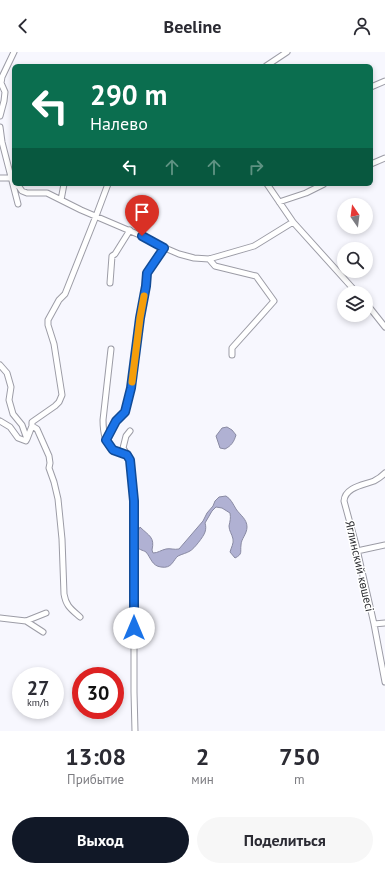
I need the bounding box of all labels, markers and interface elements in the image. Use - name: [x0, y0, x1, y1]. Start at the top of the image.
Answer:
- icon: back: [12, 15, 34, 37]
- text: Beeline: [164, 15, 221, 38]
- icon: person: [351, 15, 373, 37]
- text: 290 m: [90, 76, 167, 113]
- icon: left: [24, 80, 76, 132]
- text: Налево: [90, 112, 148, 135]
- icon: left: [119, 156, 141, 178]
- icon: ahead: [161, 156, 183, 178]
- icon: ahead: [203, 156, 225, 178]
- icon: right: [245, 156, 267, 178]
- pin: [125, 195, 159, 236]
- north arrow: [337, 198, 373, 234]
- map controls: [337, 198, 373, 322]
- icon: arrive: [131, 201, 153, 223]
- button: search: [337, 242, 373, 278]
- button: layers: [337, 286, 373, 322]
- street label: Яглинский көшесі: [342, 519, 378, 613]
- position arrow: [113, 607, 155, 649]
- speed limit sign: 30: [72, 667, 124, 719]
- text: 27: [27, 675, 49, 701]
- text: km/h: [27, 696, 49, 709]
- text: 13:08: [65, 741, 126, 772]
- text: 2: [196, 741, 209, 772]
- text: 750: [279, 741, 320, 772]
- text: Прибытие: [67, 771, 124, 788]
- text: мин: [191, 771, 214, 788]
- text: m: [294, 771, 305, 788]
- button: Выход: [12, 817, 189, 863]
- button: Поделиться: [197, 817, 373, 863]

